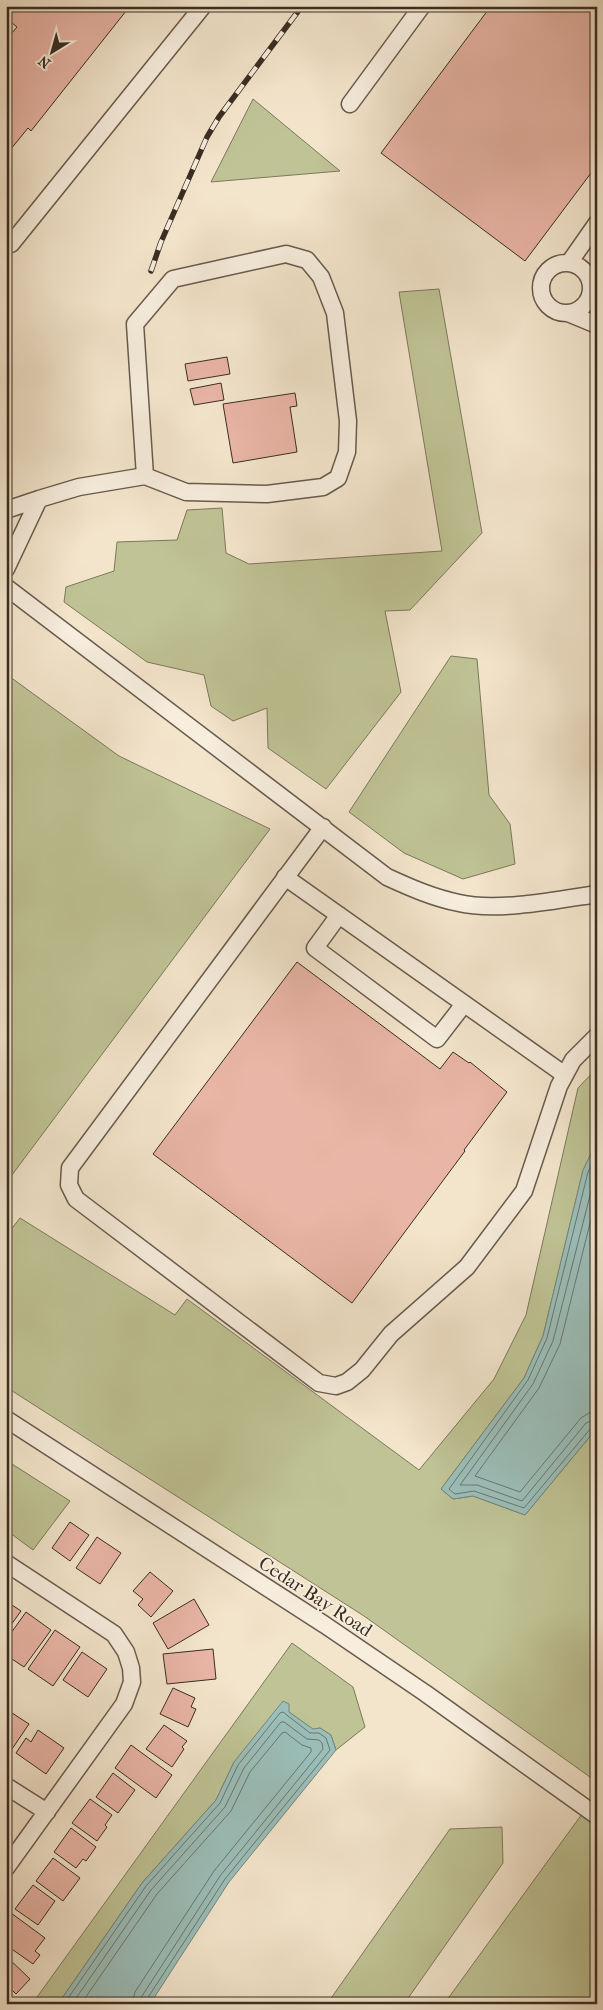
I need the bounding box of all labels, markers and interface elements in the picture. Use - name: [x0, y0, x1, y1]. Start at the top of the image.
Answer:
- north arrow: [28, 28, 78, 78]
- text: N: [35, 52, 54, 72]
- street label: Cedar Bay Road: [255, 1552, 377, 1642]

